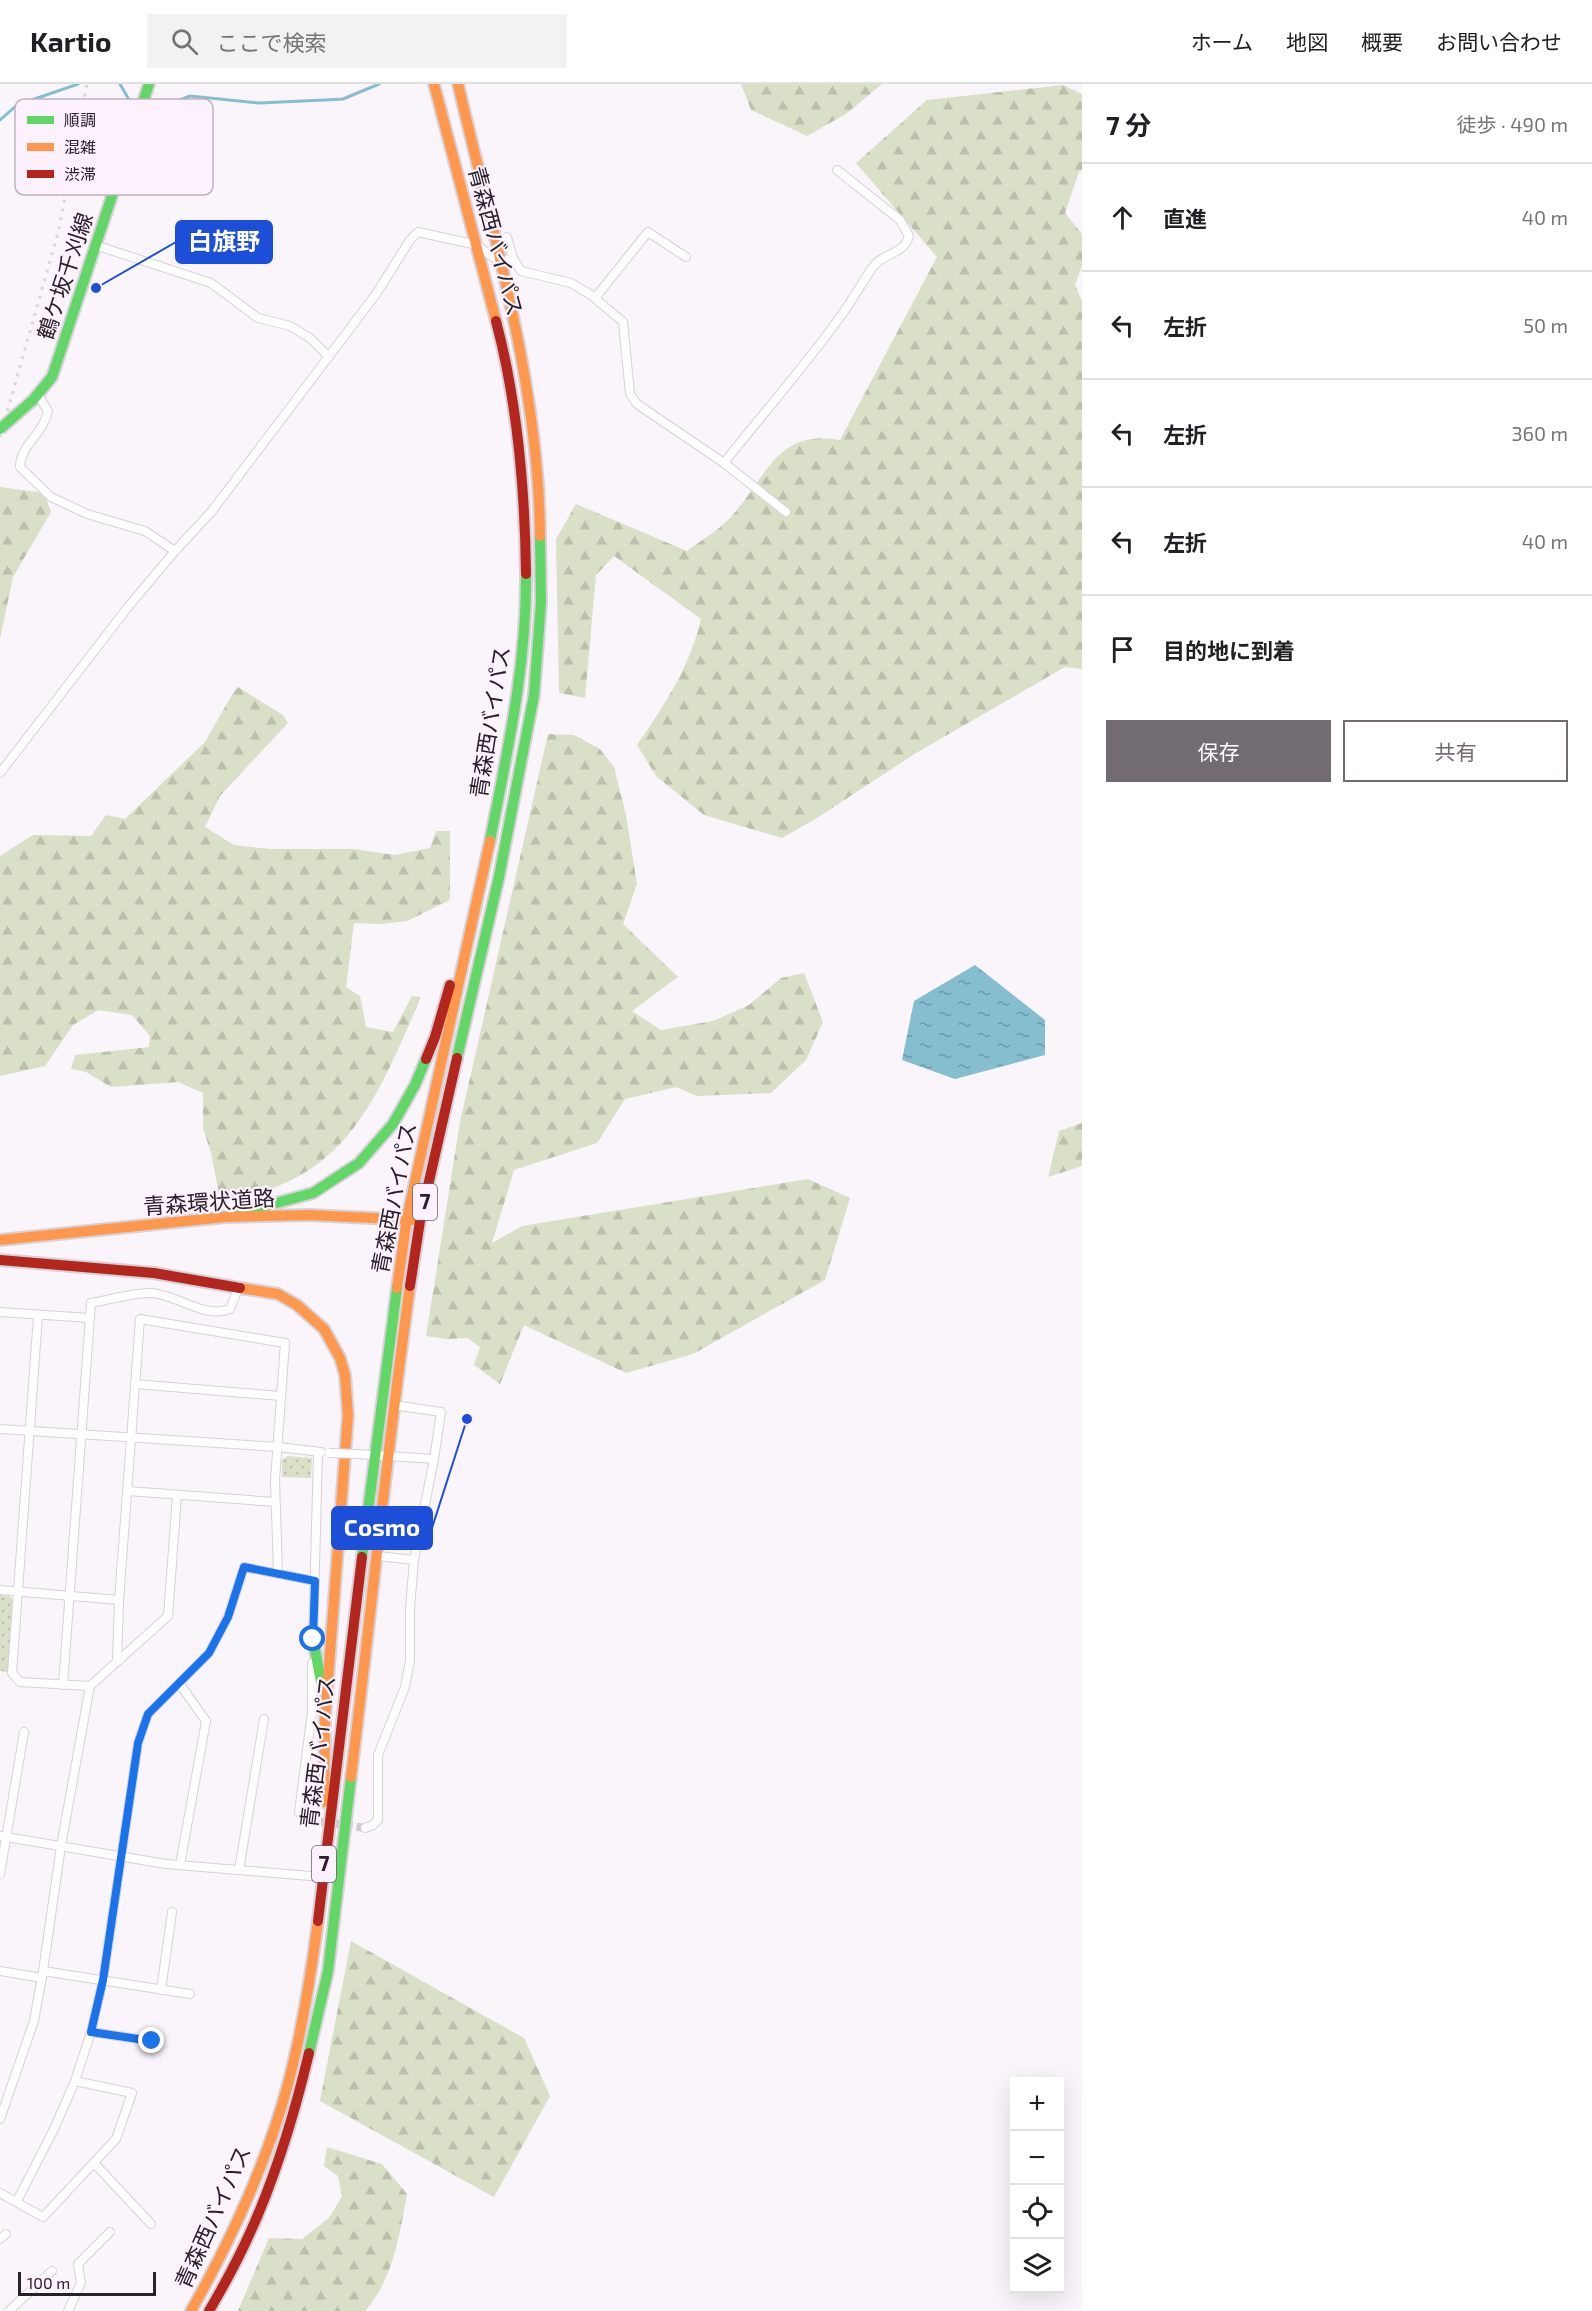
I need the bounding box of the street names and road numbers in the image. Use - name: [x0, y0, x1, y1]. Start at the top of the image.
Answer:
- street label: 青森西バイパス: [465, 163, 529, 318]
- street label: 鶴ケ坂千刈線: [31, 209, 97, 342]
- street label: 青森西バイパス: [464, 644, 514, 800]
- street label: 青森西バイパス: [366, 1120, 420, 1276]
- street label: 青森環状道路: [142, 1183, 276, 1219]
- road number: 7: [413, 1184, 437, 1220]
- street label: 青森西バイパス: [295, 1674, 339, 1830]
- road number: 7: [312, 1846, 336, 1882]
- street label: 青森西バイパス: [169, 2141, 255, 2292]

